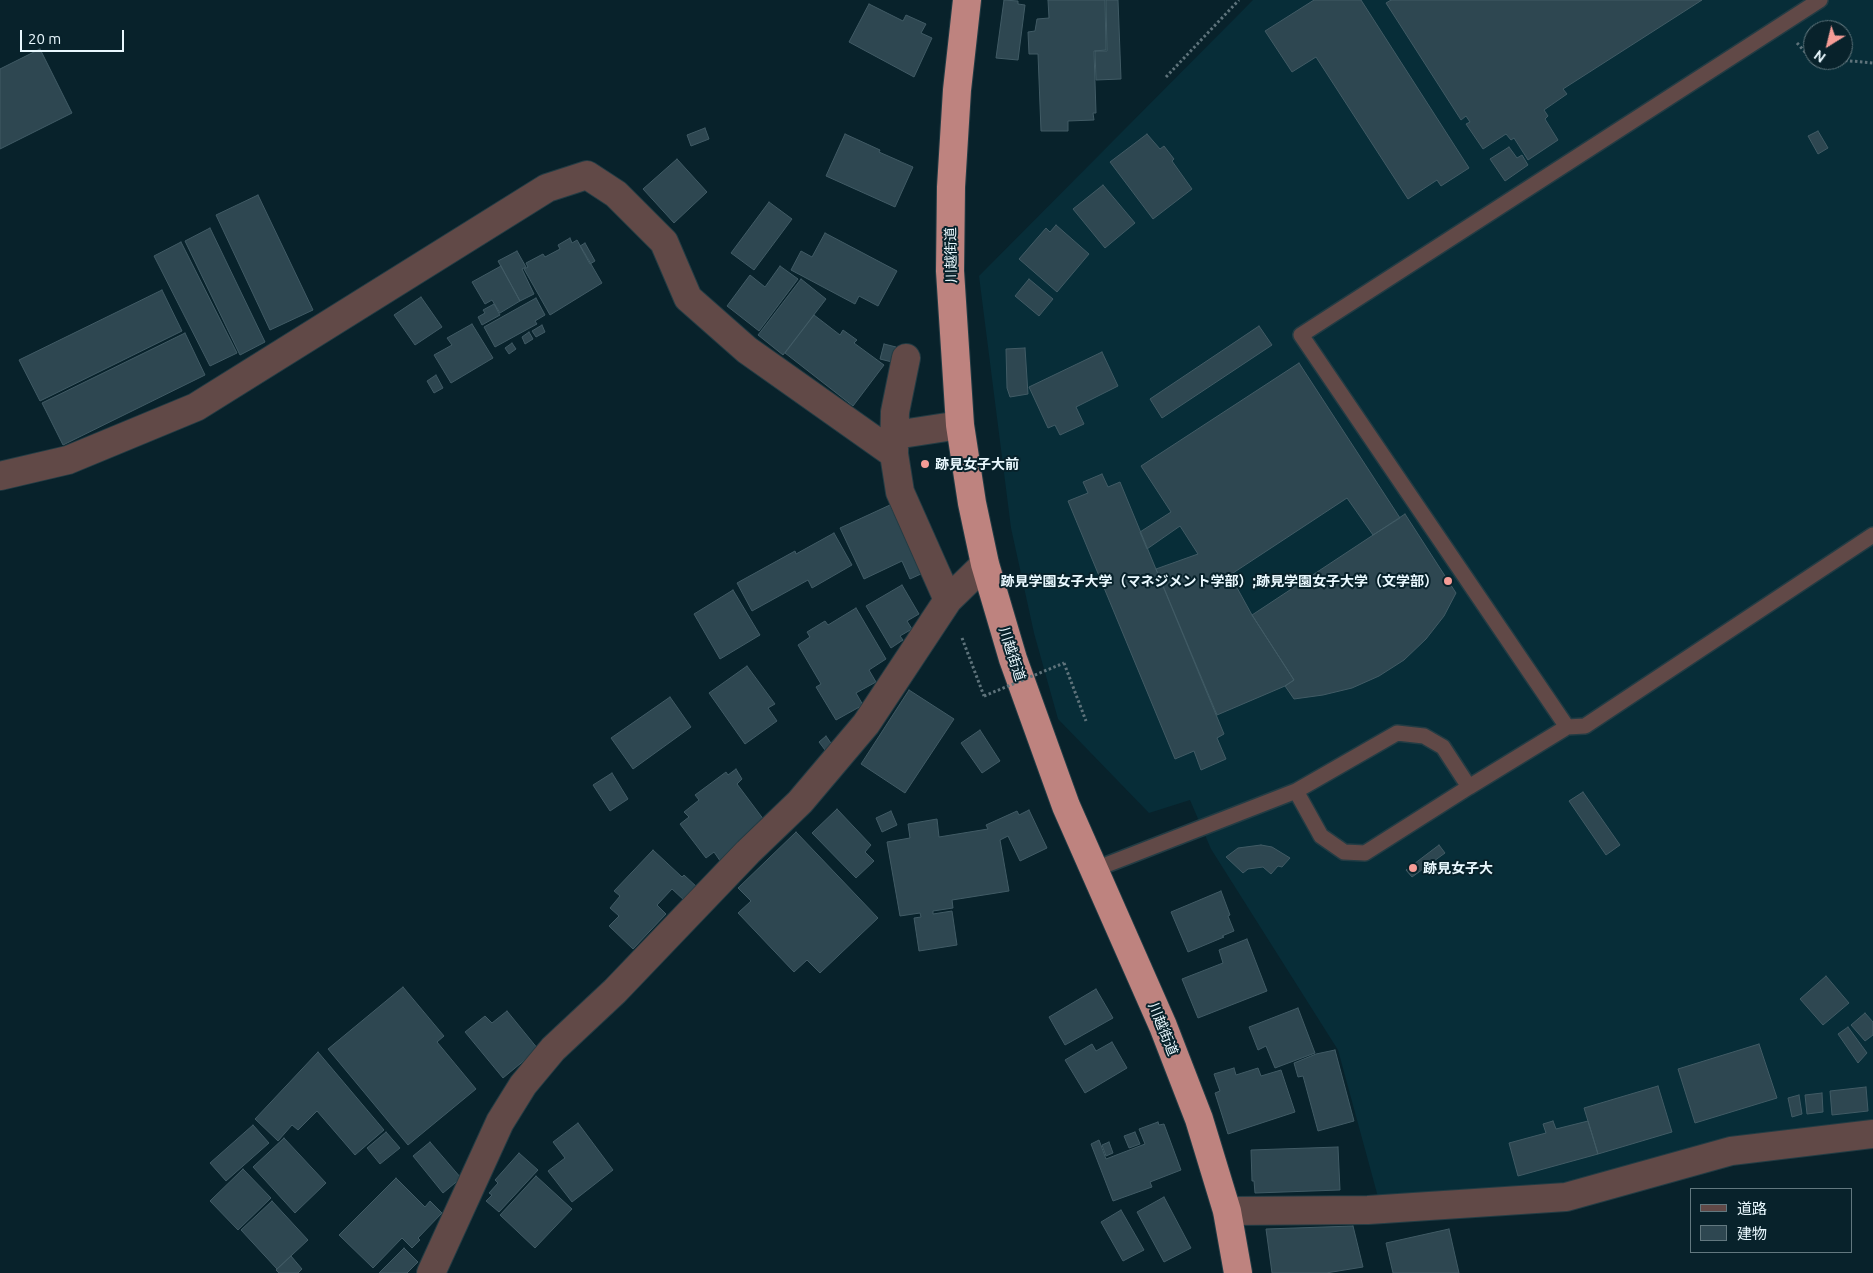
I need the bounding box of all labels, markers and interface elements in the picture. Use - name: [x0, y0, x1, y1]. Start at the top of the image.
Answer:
- scale bar: [22, 20, 126, 52]
- north arrow: [1803, 20, 1853, 70]
- text: 20 m: [28, 30, 61, 47]
- text: N: [1811, 47, 1829, 66]
- street label: 川越街道: [942, 227, 960, 283]
- place label: 跡見女子大前: [935, 456, 1019, 472]
- marker: 跡見女子大前: [919, 458, 931, 470]
- place label: 跡見学園女子大学（マネジメント学部）;跡見学園女子大学（文学部）: [1001, 573, 1438, 589]
- marker: 跡見学園女子大学（マネジメント学部）;跡見学園女子大学（文学部）: [1442, 575, 1454, 587]
- street label: 川越街道: [995, 625, 1029, 683]
- place label: 跡見女子大: [1423, 860, 1493, 876]
- marker: 跡見女子大: [1407, 862, 1419, 874]
- street label: 川越街道: [1145, 1000, 1181, 1058]
- legend: [1690, 1188, 1853, 1253]
- text: 道路: [1737, 1200, 1767, 1217]
- text: 建物: [1737, 1225, 1767, 1242]

